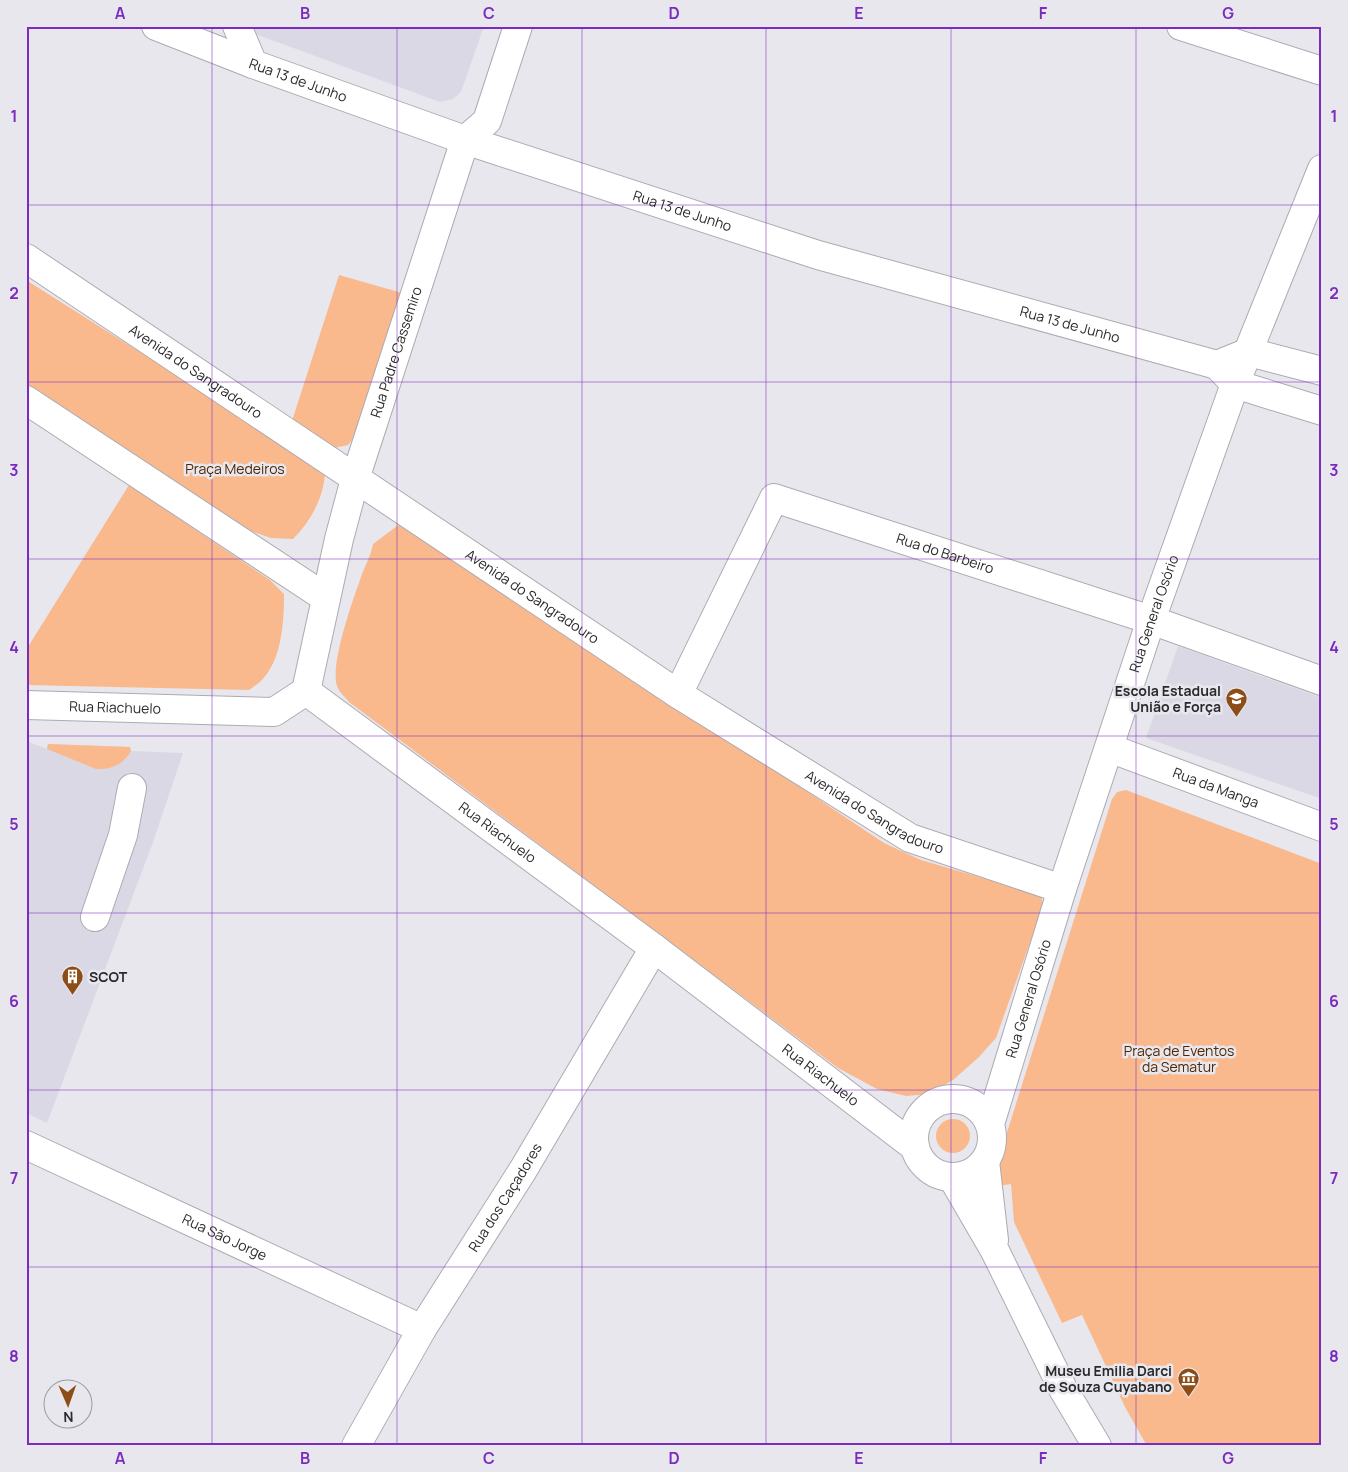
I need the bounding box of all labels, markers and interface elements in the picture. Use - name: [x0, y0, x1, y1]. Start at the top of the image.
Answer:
- text: A: [115, 2, 126, 24]
- text: B: [300, 2, 310, 24]
- text: C: [483, 2, 495, 24]
- text: D: [668, 2, 680, 24]
- text: E: [854, 2, 864, 24]
- text: F: [1039, 2, 1048, 24]
- text: G: [1222, 2, 1234, 24]
- street label: Rua 13 de Junho: [247, 53, 350, 106]
- text: 1: [10, 105, 18, 127]
- text: 1: [1330, 105, 1338, 127]
- street label: Rua 13 de Junho: [631, 185, 734, 235]
- text: 2: [9, 282, 19, 304]
- text: 2: [1329, 282, 1339, 304]
- street label: Rua Padre Cassemiro: [366, 284, 426, 420]
- street label: Rua 13 de Junho: [1018, 301, 1122, 347]
- street label: Avenida do Sangradouro: [125, 320, 266, 422]
- text: 3: [9, 459, 19, 481]
- park label: Praça Medeiros: [185, 459, 285, 478]
- text: 3: [1329, 459, 1339, 481]
- street label: Rua do Barbeiro: [894, 528, 996, 578]
- street label: Avenida do Sangradouro: [462, 545, 603, 648]
- street label: Rua General Osório: [1124, 552, 1182, 675]
- text: 4: [9, 636, 19, 658]
- text: 4: [1329, 636, 1339, 658]
- place label: Escola Estadual União e Força: [1115, 681, 1221, 716]
- school or university icon: Escola Estadual União e Força: [1225, 687, 1249, 718]
- street label: Rua Riachuelo: [69, 696, 161, 718]
- street label: Rua da Manga: [1170, 763, 1262, 812]
- street label: Avenida do Sangradouro: [802, 765, 946, 858]
- street label: Rua Riachuelo: [455, 797, 540, 867]
- text: 5: [9, 813, 19, 835]
- text: 5: [1329, 813, 1339, 835]
- street label: Rua General Osório: [1001, 937, 1055, 1060]
- building icon: SCOT: [61, 965, 85, 996]
- place label: SCOT: [89, 967, 128, 986]
- text: 6: [9, 990, 19, 1012]
- text: 6: [1329, 990, 1339, 1012]
- street label: Rua Riachuelo: [779, 1039, 863, 1110]
- park label: Praça de Eventos da Sematur: [1124, 1041, 1234, 1076]
- street label: Rua dos Caçadores: [464, 1139, 546, 1255]
- text: 7: [10, 1167, 18, 1189]
- text: 7: [1330, 1167, 1338, 1189]
- street label: Rua São Jorge: [179, 1209, 270, 1265]
- text: 8: [9, 1345, 19, 1367]
- text: 8: [1329, 1345, 1339, 1367]
- place label: Museu Emilia Darci de Souza Cuyabano: [1039, 1361, 1172, 1396]
- museum icon: Museu Emilia Darci de Souza Cuyabano: [1176, 1367, 1200, 1398]
- north arrow: [42, 1380, 92, 1430]
- text: N: [63, 1408, 74, 1427]
- text: A: [115, 1447, 126, 1469]
- text: B: [300, 1447, 310, 1469]
- text: C: [483, 1447, 495, 1469]
- text: D: [668, 1447, 680, 1469]
- text: E: [854, 1447, 864, 1469]
- text: F: [1039, 1447, 1048, 1469]
- text: G: [1222, 1447, 1234, 1469]

